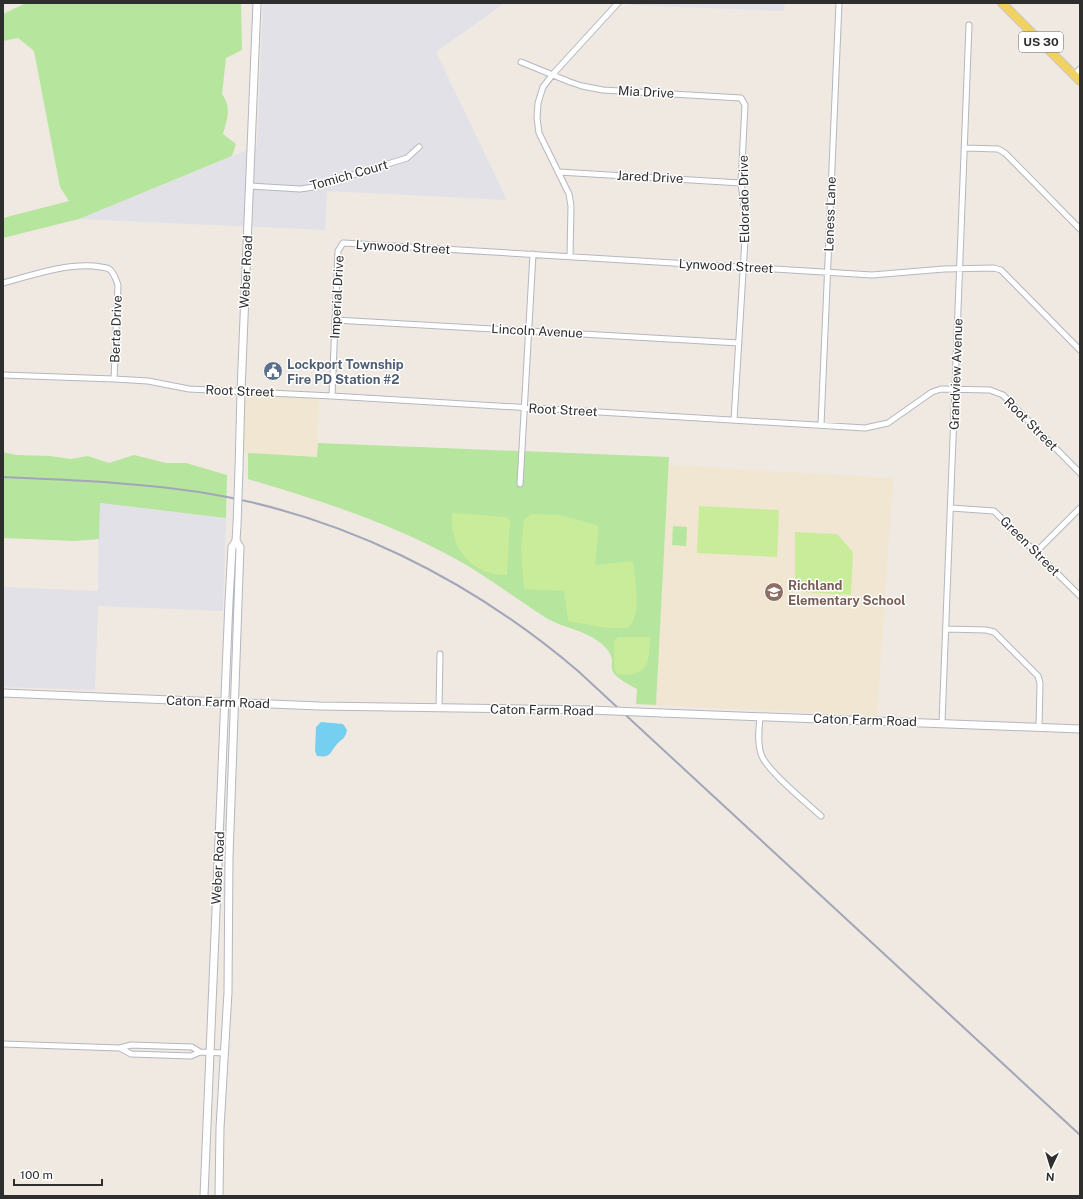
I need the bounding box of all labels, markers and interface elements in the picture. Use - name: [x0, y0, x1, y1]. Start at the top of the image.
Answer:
- road number: US 30: [1019, 32, 1063, 52]
- street label: Mia Drive: [618, 83, 674, 101]
- street label: Eldorado Drive: [736, 155, 752, 243]
- street label: Tomich Court: [308, 157, 390, 193]
- street label: Jared Drive: [616, 168, 684, 186]
- street label: Leness Lane: [821, 176, 839, 252]
- street label: Weber Road: [237, 235, 255, 309]
- street label: Lynwood Street: [355, 237, 451, 257]
- street label: Imperial Drive: [327, 255, 347, 339]
- street label: Lynwood Street: [678, 256, 774, 276]
- street label: Berta Drive: [107, 295, 125, 363]
- street label: Grandview Avenue: [947, 318, 965, 430]
- street label: Lincoln Avenue: [491, 321, 583, 341]
- place label: Lockport Township Fire PD Station #2: [287, 357, 404, 387]
- public building icon: Lockport Township Fire PD Station #2: [262, 360, 284, 382]
- street label: Root Street: [205, 382, 275, 400]
- street label: Root Street: [1001, 394, 1061, 454]
- street label: Root Street: [528, 401, 598, 419]
- street label: Green Street: [997, 513, 1063, 579]
- place label: Richland Elementary School: [788, 578, 906, 608]
- school or university icon: Richland Elementary School: [763, 581, 785, 603]
- street label: Caton Farm Road: [166, 693, 270, 711]
- street label: Caton Farm Road: [490, 702, 594, 718]
- street label: Caton Farm Road: [813, 711, 917, 729]
- street label: Weber Road: [209, 831, 227, 905]
- north arrow: [1031, 1147, 1071, 1187]
- scale bar: [14, 1161, 102, 1187]
- text: 100 m: [20, 1168, 53, 1182]
- text: N: [1046, 1171, 1055, 1183]

